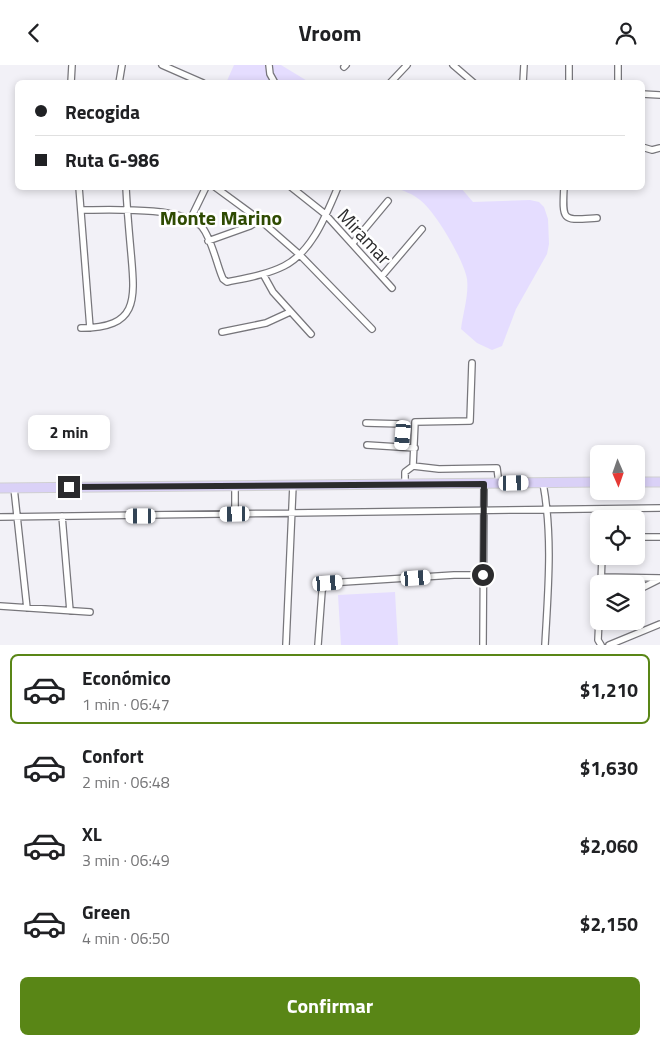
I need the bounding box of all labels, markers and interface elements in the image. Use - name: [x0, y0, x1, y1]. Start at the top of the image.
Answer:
- text: Vroom: [299, 16, 361, 50]
- icon: back: [20, 19, 48, 47]
- icon: person: [612, 19, 640, 47]
- text: Recogida: [65, 97, 140, 126]
- text: Ruta G-986: [65, 145, 159, 174]
- street label: Miramar: [331, 201, 399, 271]
- district label: Monte Marino: [160, 202, 282, 233]
- callout: 2 min: [28, 415, 110, 449]
- car: [394, 419, 411, 451]
- text: 2 min: [50, 420, 88, 444]
- north arrow: [590, 445, 645, 500]
- map controls: [590, 445, 645, 630]
- car: [498, 475, 529, 491]
- route end: [58, 476, 80, 498]
- car: [219, 506, 250, 522]
- car: [126, 509, 156, 524]
- button: locate: [590, 510, 645, 565]
- route start: [472, 564, 494, 586]
- car: [400, 569, 431, 587]
- car: [312, 574, 343, 592]
- button: layers: [590, 575, 645, 630]
- text: Económico: [82, 663, 171, 692]
- icon: car: [22, 667, 67, 712]
- text: $1,210: [580, 675, 638, 704]
- text: 1 min · 06:47: [82, 692, 170, 716]
- text: Confort: [82, 741, 144, 770]
- icon: car: [22, 745, 67, 790]
- text: $1,630: [580, 753, 638, 782]
- text: 2 min · 06:48: [82, 770, 170, 794]
- text: XL: [82, 819, 102, 848]
- icon: car: [22, 823, 67, 868]
- text: $2,060: [580, 831, 638, 860]
- text: 3 min · 06:49: [82, 848, 170, 872]
- text: Green: [82, 897, 131, 926]
- icon: car: [22, 901, 67, 946]
- text: $2,150: [580, 909, 638, 938]
- text: 4 min · 06:50: [82, 926, 170, 950]
- button: Confirmar: [20, 977, 640, 1035]

